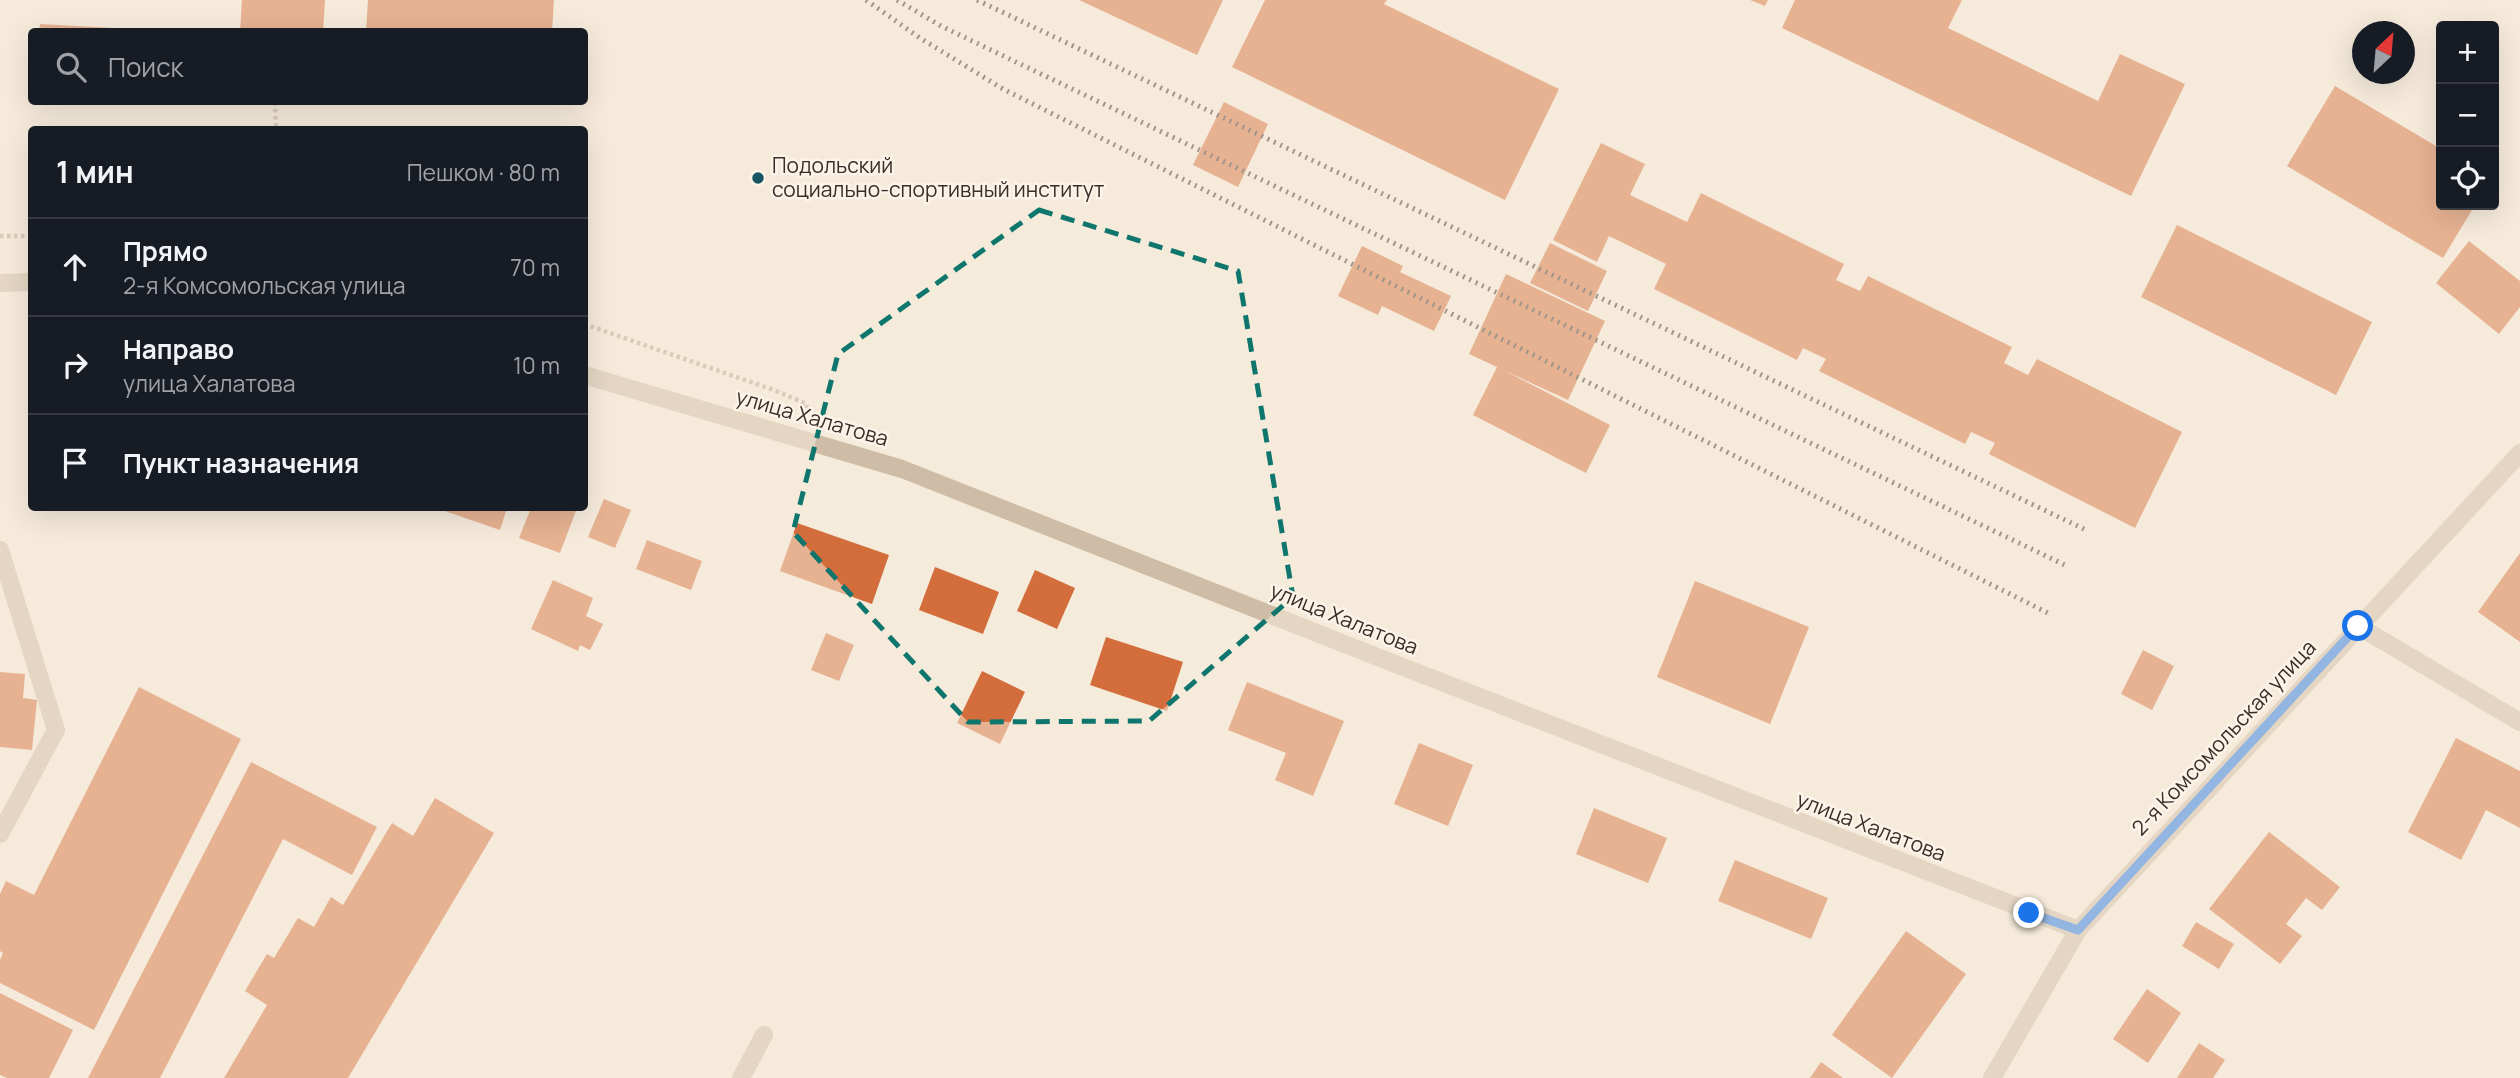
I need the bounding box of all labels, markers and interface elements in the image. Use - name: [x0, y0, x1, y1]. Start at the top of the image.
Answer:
- north arrow: [2352, 21, 2415, 84]
- map controls: [2436, 21, 2499, 210]
- button: +: [2436, 21, 2499, 84]
- search box: [28, 28, 588, 105]
- icon: search: [52, 48, 90, 86]
- text: Поиск: [108, 49, 183, 85]
- button: −: [2436, 84, 2499, 147]
- button: locate: [2436, 147, 2499, 210]
- text: 1 мин: [56, 151, 134, 192]
- place label: Подольский социально-спортивный институт: [772, 151, 1105, 203]
- text: Пешком · 80 m: [407, 156, 560, 188]
- marker: Подольский социально-спортивный институт: [750, 170, 766, 186]
- text: Прямо: [123, 233, 208, 269]
- icon: ahead: [56, 248, 94, 286]
- text: 70 m: [510, 251, 560, 283]
- text: 2-я Комсомольская улица: [123, 269, 406, 301]
- text: Направо: [123, 331, 234, 367]
- icon: right: [56, 346, 94, 384]
- text: 10 m: [513, 349, 560, 381]
- text: улица Халатова: [123, 367, 295, 399]
- street label: улица Халатова: [733, 382, 892, 452]
- icon: arrive: [56, 444, 94, 482]
- text: Пункт назначения: [123, 445, 359, 481]
- street label: улица Халатова: [1266, 576, 1423, 661]
- route start: [2342, 610, 2373, 641]
- street label: 2-я Комсомольская улица: [2125, 633, 2321, 841]
- street label: улица Халатова: [1793, 785, 1950, 867]
- route end: [2013, 897, 2044, 928]

